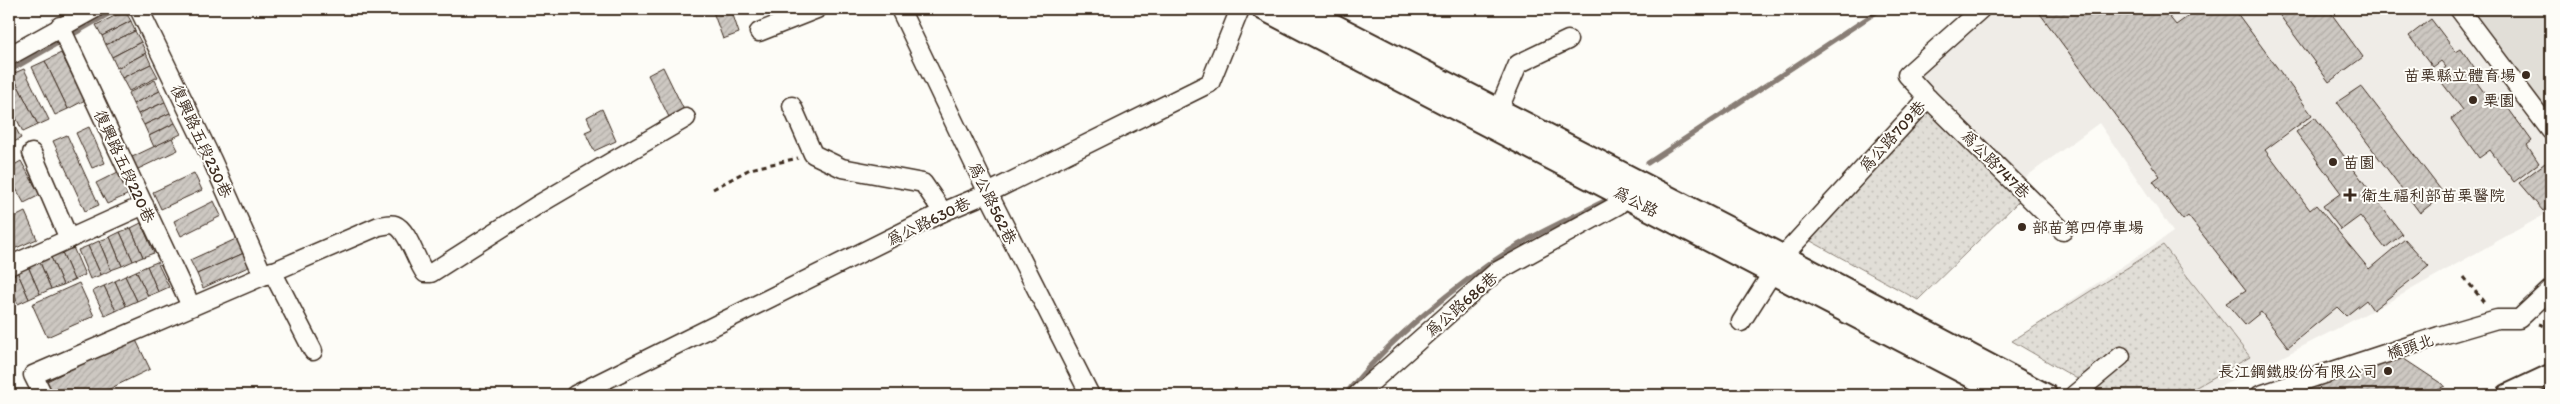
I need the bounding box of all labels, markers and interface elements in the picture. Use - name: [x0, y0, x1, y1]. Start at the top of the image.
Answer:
- place label: 苗栗縣立體育場: [2404, 66, 2516, 85]
- marker: 苗栗縣立體育場: [2520, 69, 2532, 81]
- street label: 復興路五段230巷: [167, 81, 236, 201]
- place label: 栗園: [2483, 91, 2515, 110]
- marker: 栗園: [2467, 94, 2479, 106]
- street label: 為公路709巷: [1855, 96, 1930, 176]
- street label: 復興路五段220巷: [90, 107, 159, 226]
- street label: 為公路747巷: [1957, 126, 2034, 203]
- place label: 苗園: [2343, 153, 2375, 172]
- marker: 苗園: [2327, 156, 2339, 168]
- street label: 為公路562巷: [964, 159, 1021, 248]
- street label: 為公路: [1610, 182, 1661, 221]
- place label: 衛生福利部苗栗醫院: [2361, 186, 2505, 205]
- marker: 衛生福利部苗栗醫院: [2343, 188, 2357, 202]
- street label: 為公路630巷: [883, 193, 973, 250]
- place label: 部苗第四停車場: [2032, 218, 2144, 237]
- marker: 部苗第四停車場: [2016, 221, 2028, 233]
- street label: 為公路686巷: [1421, 268, 1501, 341]
- street label: 橋頭北: [2384, 330, 2436, 363]
- place label: 長江鋼鐵股份有限公司: [2218, 362, 2378, 381]
- marker: 長江鋼鐵股份有限公司: [2382, 365, 2394, 377]

